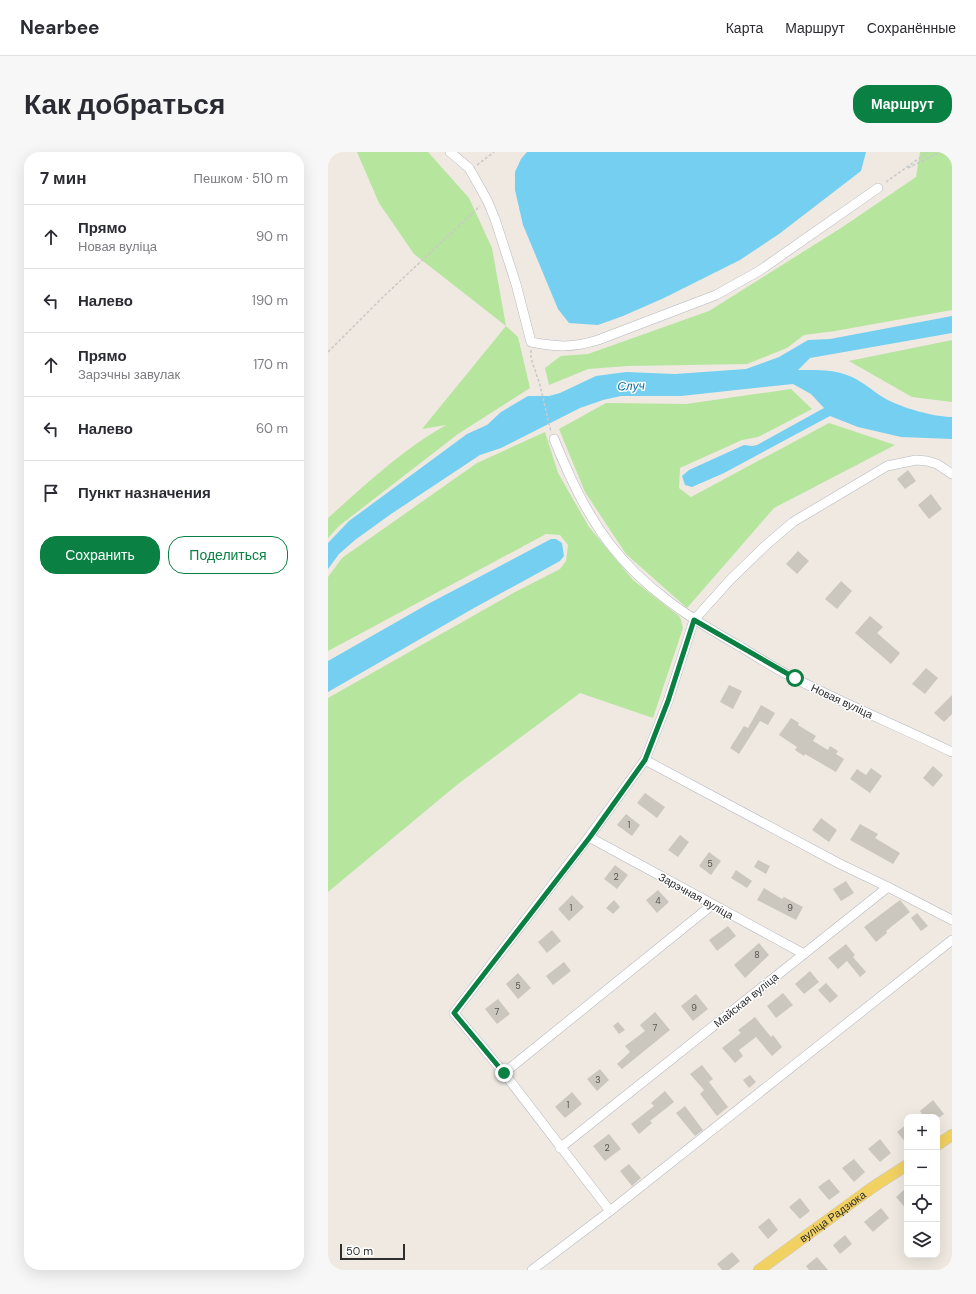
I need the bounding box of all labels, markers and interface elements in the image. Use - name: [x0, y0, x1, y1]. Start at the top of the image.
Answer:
- text: Nearbee: [20, 15, 100, 40]
- text: Карта: [726, 19, 763, 37]
- text: Маршрут: [785, 19, 845, 37]
- text: Сохранённые: [867, 19, 956, 37]
- button: Маршрут: [853, 85, 952, 123]
- text: Как добраться: [24, 86, 225, 123]
- text: 7 мин: [40, 167, 86, 189]
- text: Пешком · 510 m: [194, 170, 288, 187]
- text: Прямо: [78, 218, 127, 238]
- icon: ahead: [40, 226, 62, 248]
- text: 90 m: [256, 228, 288, 245]
- text: Новая вуліца: [78, 238, 157, 255]
- icon: left: [40, 290, 62, 312]
- text: Налево: [78, 291, 133, 311]
- text: 190 m: [252, 292, 288, 309]
- text: Прямо: [78, 346, 127, 366]
- icon: ahead: [40, 354, 62, 376]
- text: 170 m: [253, 356, 288, 373]
- text: Зарэчны завулак: [78, 366, 180, 383]
- water label: Случ: [617, 378, 645, 394]
- icon: left: [40, 418, 62, 440]
- text: Налево: [78, 419, 133, 439]
- text: 60 m: [256, 420, 288, 437]
- icon: arrive: [40, 482, 62, 504]
- text: Пункт назначения: [78, 483, 211, 503]
- button: Сохранить: [40, 536, 160, 574]
- button: Поделиться: [168, 536, 288, 574]
- route start: [786, 669, 804, 687]
- street label: Новая вуліца: [809, 681, 876, 722]
- house number: 1: [628, 819, 631, 831]
- house number: 5: [707, 858, 713, 870]
- street label: Зарэчная вуліца: [656, 870, 737, 923]
- house number: 2: [613, 871, 619, 883]
- house number: 4: [655, 895, 661, 907]
- house number: 1: [570, 902, 573, 914]
- house number: 9: [787, 902, 793, 914]
- house number: 8: [754, 949, 760, 961]
- street label: Майская вуліца: [711, 969, 782, 1030]
- house number: 5: [515, 980, 521, 992]
- house number: 9: [691, 1002, 697, 1014]
- house number: 7: [495, 1006, 500, 1018]
- house number: 7: [653, 1022, 658, 1034]
- route end: [495, 1064, 513, 1082]
- house number: 3: [595, 1074, 601, 1086]
- house number: 1: [567, 1099, 570, 1111]
- map controls: [904, 1114, 940, 1258]
- button: +: [904, 1114, 940, 1150]
- house number: 2: [604, 1142, 610, 1154]
- button: −: [904, 1150, 940, 1186]
- button: locate: [904, 1186, 940, 1222]
- street label: вуліца Радзюка: [796, 1187, 869, 1245]
- button: layers: [904, 1222, 940, 1258]
- scale bar: [340, 1242, 405, 1261]
- text: 50 m: [346, 1244, 373, 1258]

